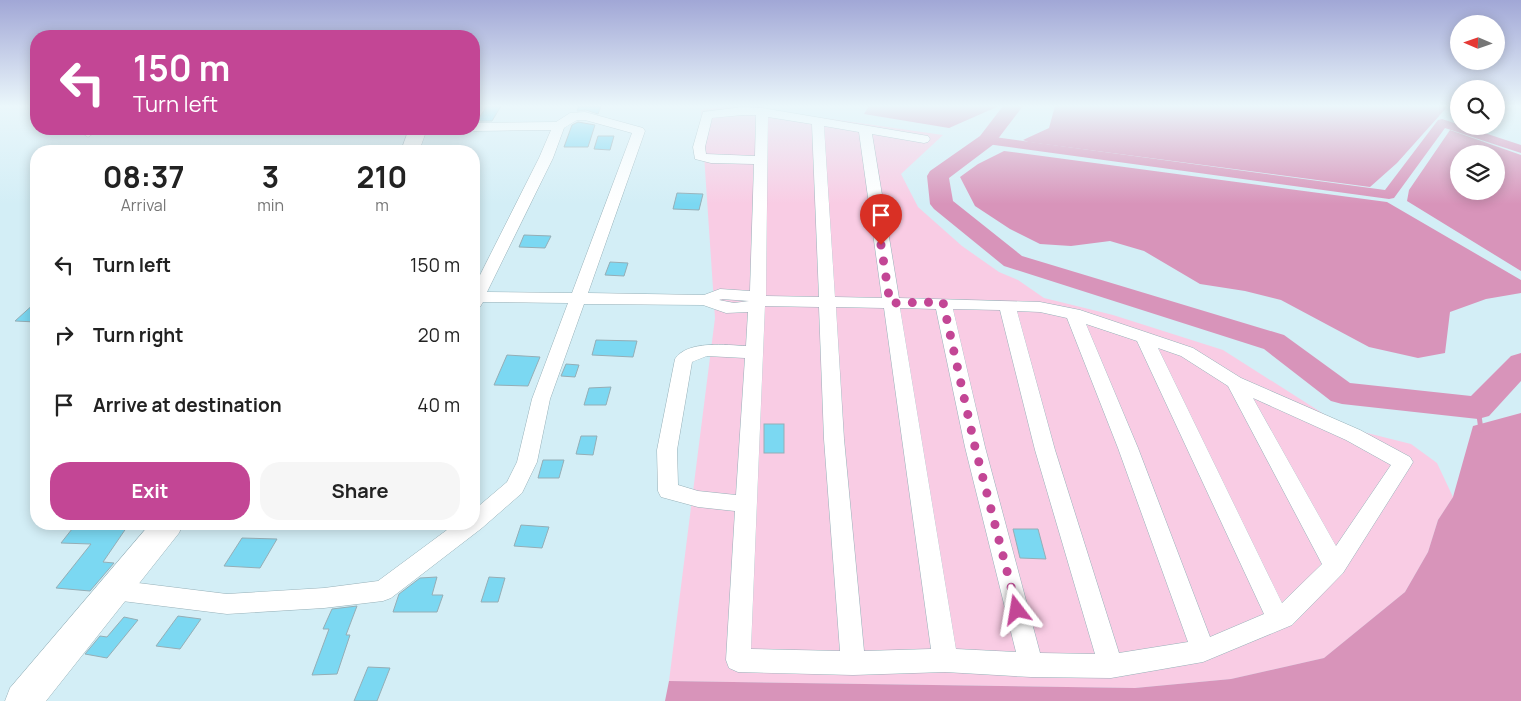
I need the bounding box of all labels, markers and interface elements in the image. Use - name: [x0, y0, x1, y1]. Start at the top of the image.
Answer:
- north arrow: [1450, 15, 1505, 70]
- map controls: [1450, 15, 1505, 200]
- text: 150 m: [133, 44, 230, 92]
- icon: left: [50, 50, 115, 115]
- button: search: [1450, 80, 1505, 135]
- text: Turn left: [133, 89, 218, 119]
- button: layers: [1450, 145, 1505, 200]
- text: 08:37: [103, 156, 184, 197]
- text: 3: [262, 156, 279, 197]
- text: 210: [357, 156, 407, 197]
- text: Arrival: [121, 194, 166, 216]
- text: min: [257, 194, 284, 216]
- text: m: [375, 194, 389, 216]
- pin: [860, 194, 902, 245]
- icon: arrive: [867, 201, 895, 229]
- icon: left: [50, 251, 78, 279]
- text: Turn left: [93, 252, 171, 278]
- text: 150 m: [410, 252, 460, 278]
- icon: right: [50, 321, 78, 349]
- text: Turn right: [93, 322, 183, 348]
- text: 20 m: [418, 322, 460, 348]
- icon: arrive: [50, 391, 78, 419]
- text: Arrive at destination: [93, 392, 282, 418]
- text: 40 m: [417, 392, 460, 418]
- button: Exit: [50, 462, 250, 520]
- button: Share: [260, 462, 460, 520]
- position arrow: [990, 583, 1042, 635]

